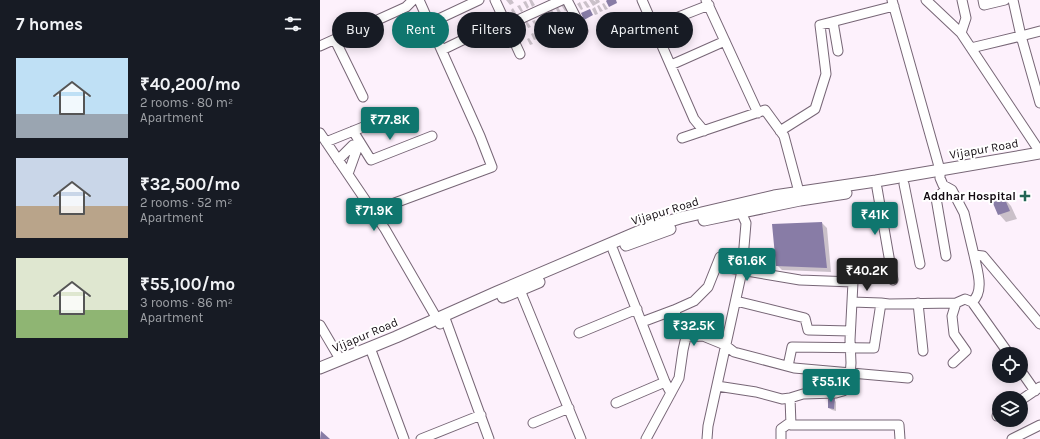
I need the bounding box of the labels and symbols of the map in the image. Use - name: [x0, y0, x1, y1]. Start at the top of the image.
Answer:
- pin: ₹77.8K: [357, 107, 423, 141]
- street label: Vijapur Road: [948, 136, 1020, 162]
- place label: Addhar Hospital: [923, 189, 1016, 203]
- marker: Addhar Hospital: [1019, 190, 1031, 202]
- street label: Vijapur Road: [630, 194, 700, 228]
- pin: ₹71.9K: [341, 198, 407, 232]
- pin: ₹41K: [851, 202, 899, 236]
- pin: ₹61.6K: [714, 248, 780, 282]
- pin: ₹40.2K: [834, 258, 900, 292]
- pin: ₹32.5K: [661, 313, 727, 347]
- street label: Vijapur Road: [330, 315, 400, 355]
- pin: ₹55.1K: [798, 369, 864, 403]

